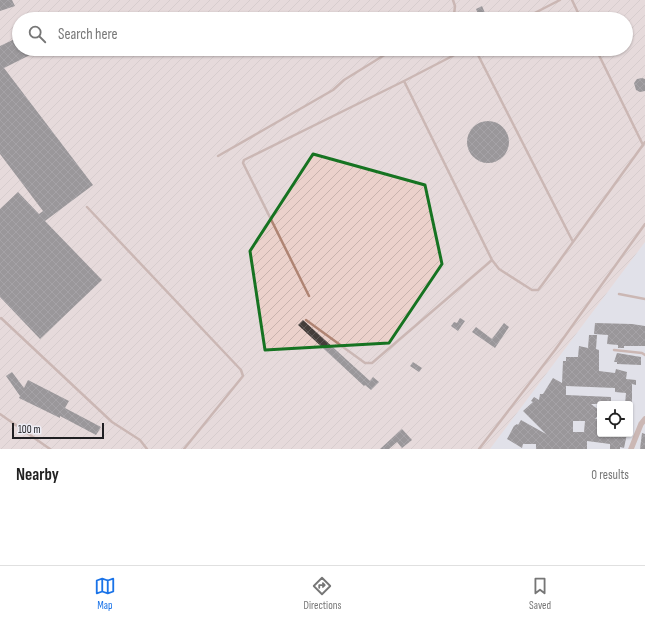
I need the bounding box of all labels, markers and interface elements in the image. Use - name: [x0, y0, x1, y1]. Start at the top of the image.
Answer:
- search box: [12, 12, 633, 56]
- icon: search: [26, 23, 48, 45]
- text: Search here: [58, 25, 118, 44]
- map controls: [597, 401, 633, 437]
- button: locate: [597, 401, 633, 437]
- scale bar: [12, 421, 104, 440]
- text: 100 m: [18, 423, 40, 436]
- text: Nearby: [16, 465, 59, 485]
- text: 0 results: [591, 467, 629, 483]
- tab: Map: [94, 575, 116, 612]
- tab: Directions: [304, 575, 341, 612]
- tab: Saved: [529, 575, 551, 612]

